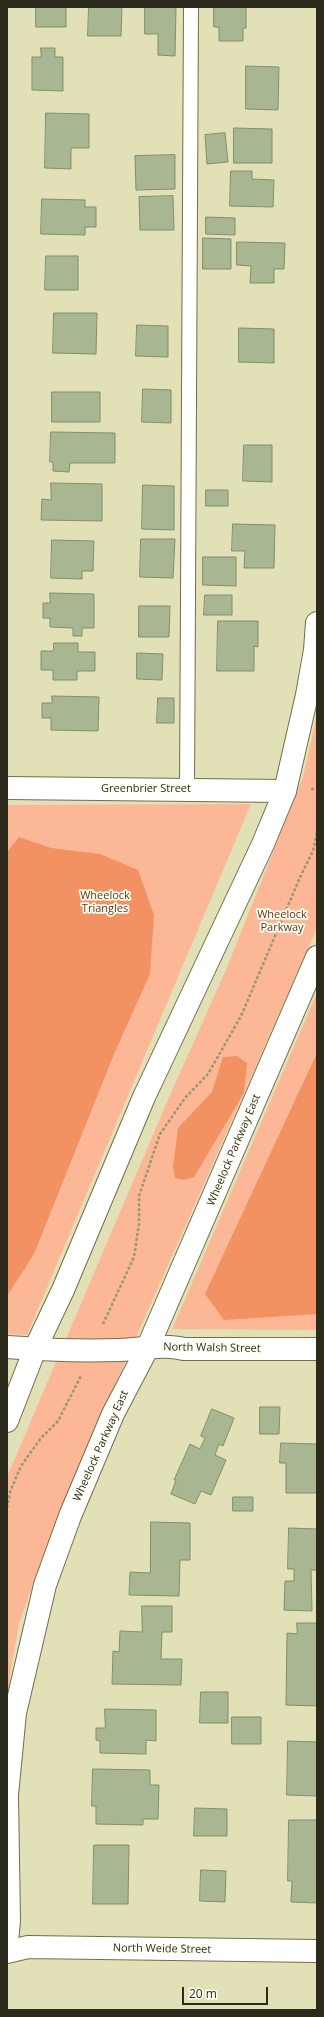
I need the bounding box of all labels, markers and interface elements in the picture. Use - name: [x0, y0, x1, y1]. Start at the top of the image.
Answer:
- street label: Greenbrier Street: [101, 782, 191, 796]
- park label: Wheelock Triangles: [80, 889, 130, 915]
- park label: Wheelock Parkway: [257, 908, 307, 934]
- street label: Wheelock Parkway East: [204, 1092, 264, 1208]
- street label: North Walsh Street: [163, 1341, 261, 1355]
- street label: Wheelock Parkway East: [71, 1389, 131, 1503]
- street label: North Weide Street: [113, 1942, 211, 1956]
- scale bar: [184, 1979, 270, 2005]
- text: 20 m: [189, 1985, 217, 2002]

